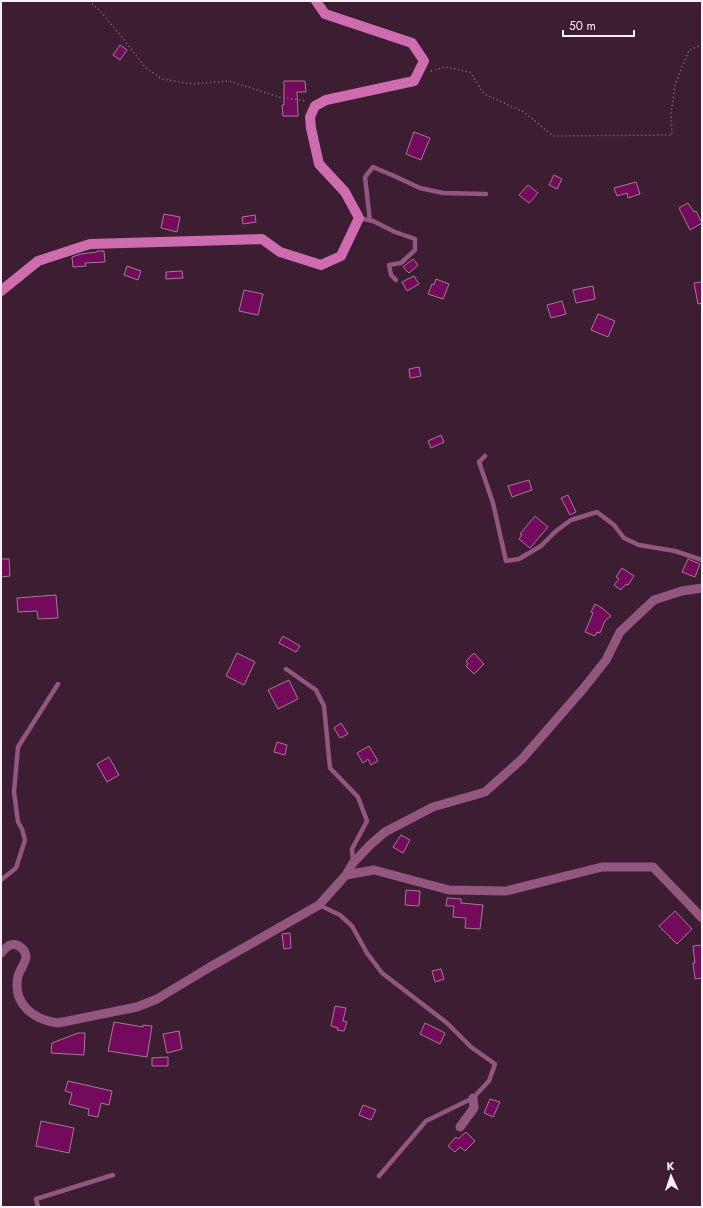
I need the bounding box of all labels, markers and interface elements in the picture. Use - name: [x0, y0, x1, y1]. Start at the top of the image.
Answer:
- scale bar: [563, 12, 634, 38]
- text: 50 m: [569, 17, 596, 35]
- north arrow: [651, 1156, 691, 1196]
- text: K: [666, 1158, 675, 1174]

